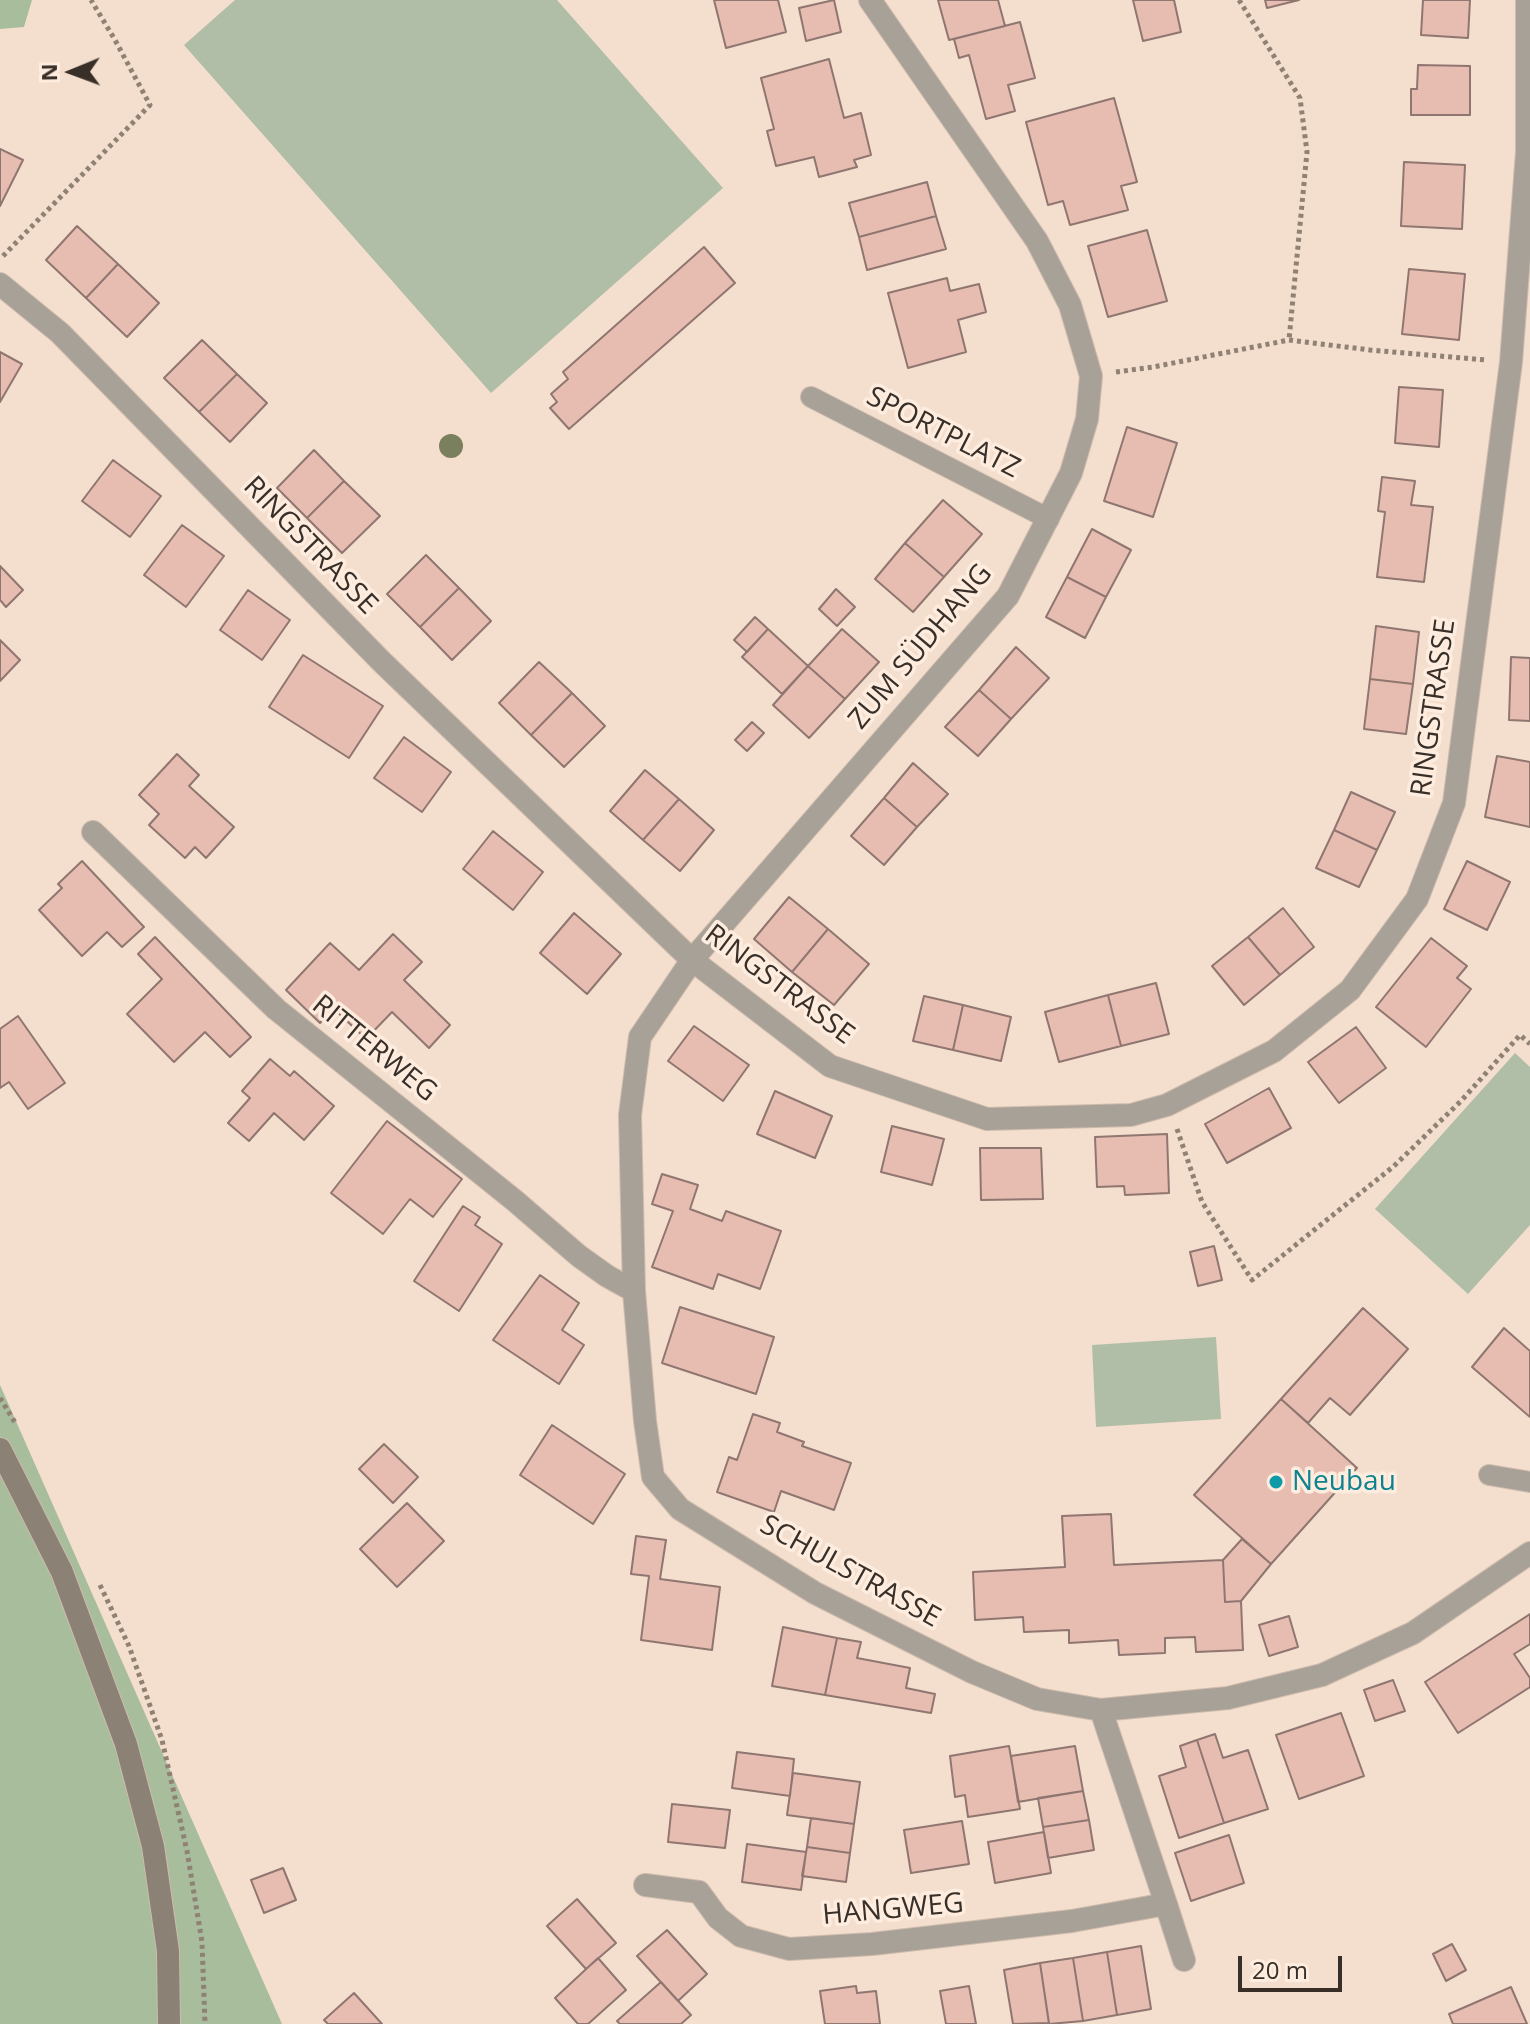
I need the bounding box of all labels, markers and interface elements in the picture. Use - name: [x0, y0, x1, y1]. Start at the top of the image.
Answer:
- north arrow: [32, 32, 112, 112]
- text: N: [33, 63, 63, 82]
- street label: SPORTPLATZ: [861, 380, 1025, 486]
- street label: RINGSTRASSE: [236, 470, 384, 622]
- street label: ZUM SÜDHANG: [842, 558, 1000, 736]
- street label: RINGSTRASSE: [1405, 617, 1463, 799]
- street label: RINGSTRASSE: [698, 918, 860, 1052]
- street label: RITTERWEG: [305, 989, 443, 1109]
- place label: Neubau: [1292, 1465, 1396, 1499]
- marker: Neubau: [1267, 1473, 1285, 1491]
- street label: SCHULSTRASSE: [754, 1509, 946, 1635]
- street label: HANGWEG: [821, 1887, 965, 1933]
- scale bar: [1242, 1940, 1346, 1990]
- text: 20 m: [1252, 1953, 1308, 1986]

